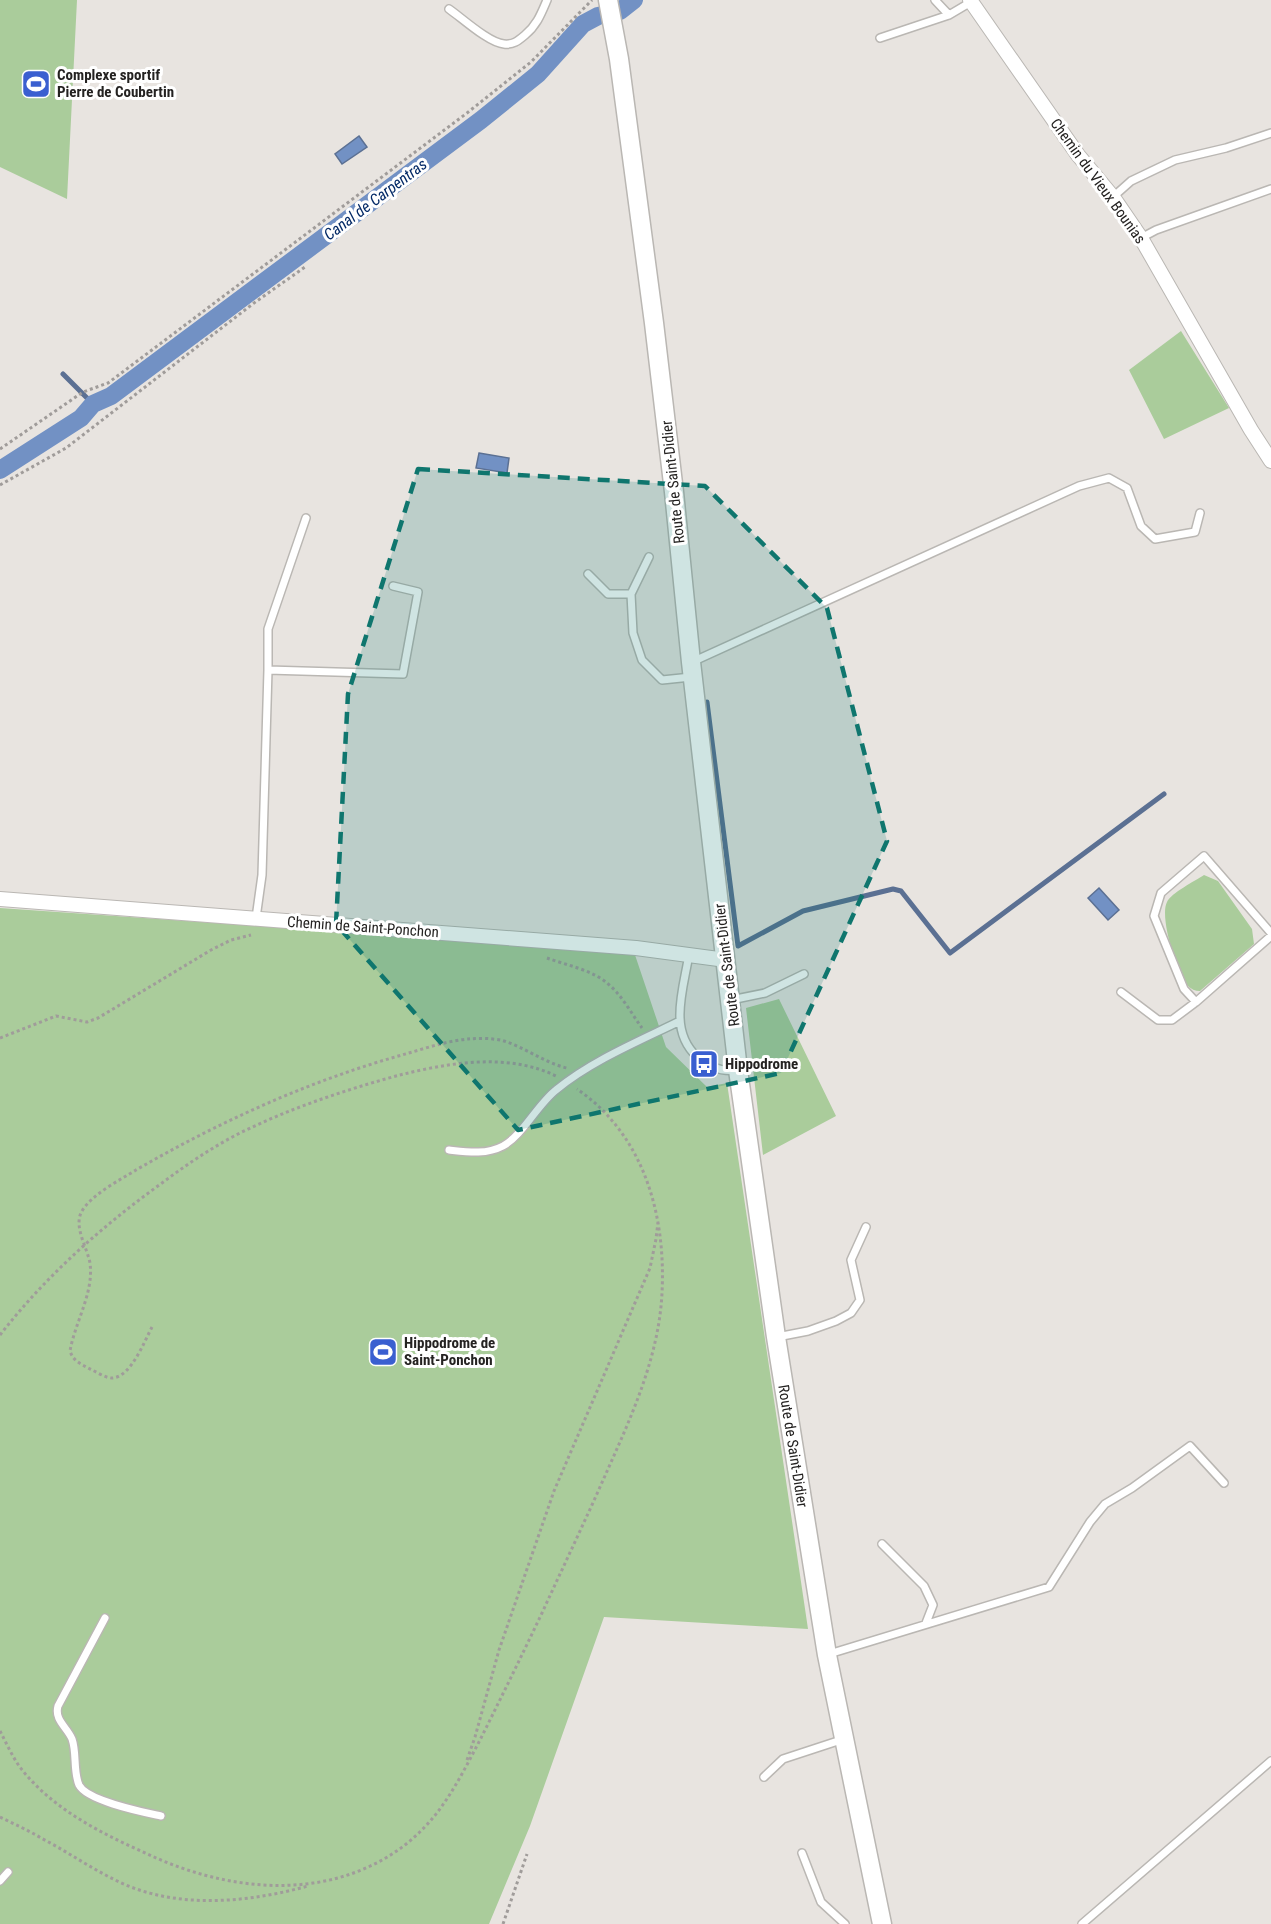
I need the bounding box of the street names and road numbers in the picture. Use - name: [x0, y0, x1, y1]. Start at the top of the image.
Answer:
- street label: Chemin du Vieux Bounias: [1047, 115, 1150, 247]
- street label: Route de Saint-Didier: [658, 419, 688, 545]
- street label: Route de Saint-Didier: [710, 902, 743, 1028]
- street label: Chemin de Saint-Ponchon: [287, 913, 439, 941]
- street label: Route de Saint-Didier: [774, 1383, 812, 1509]

